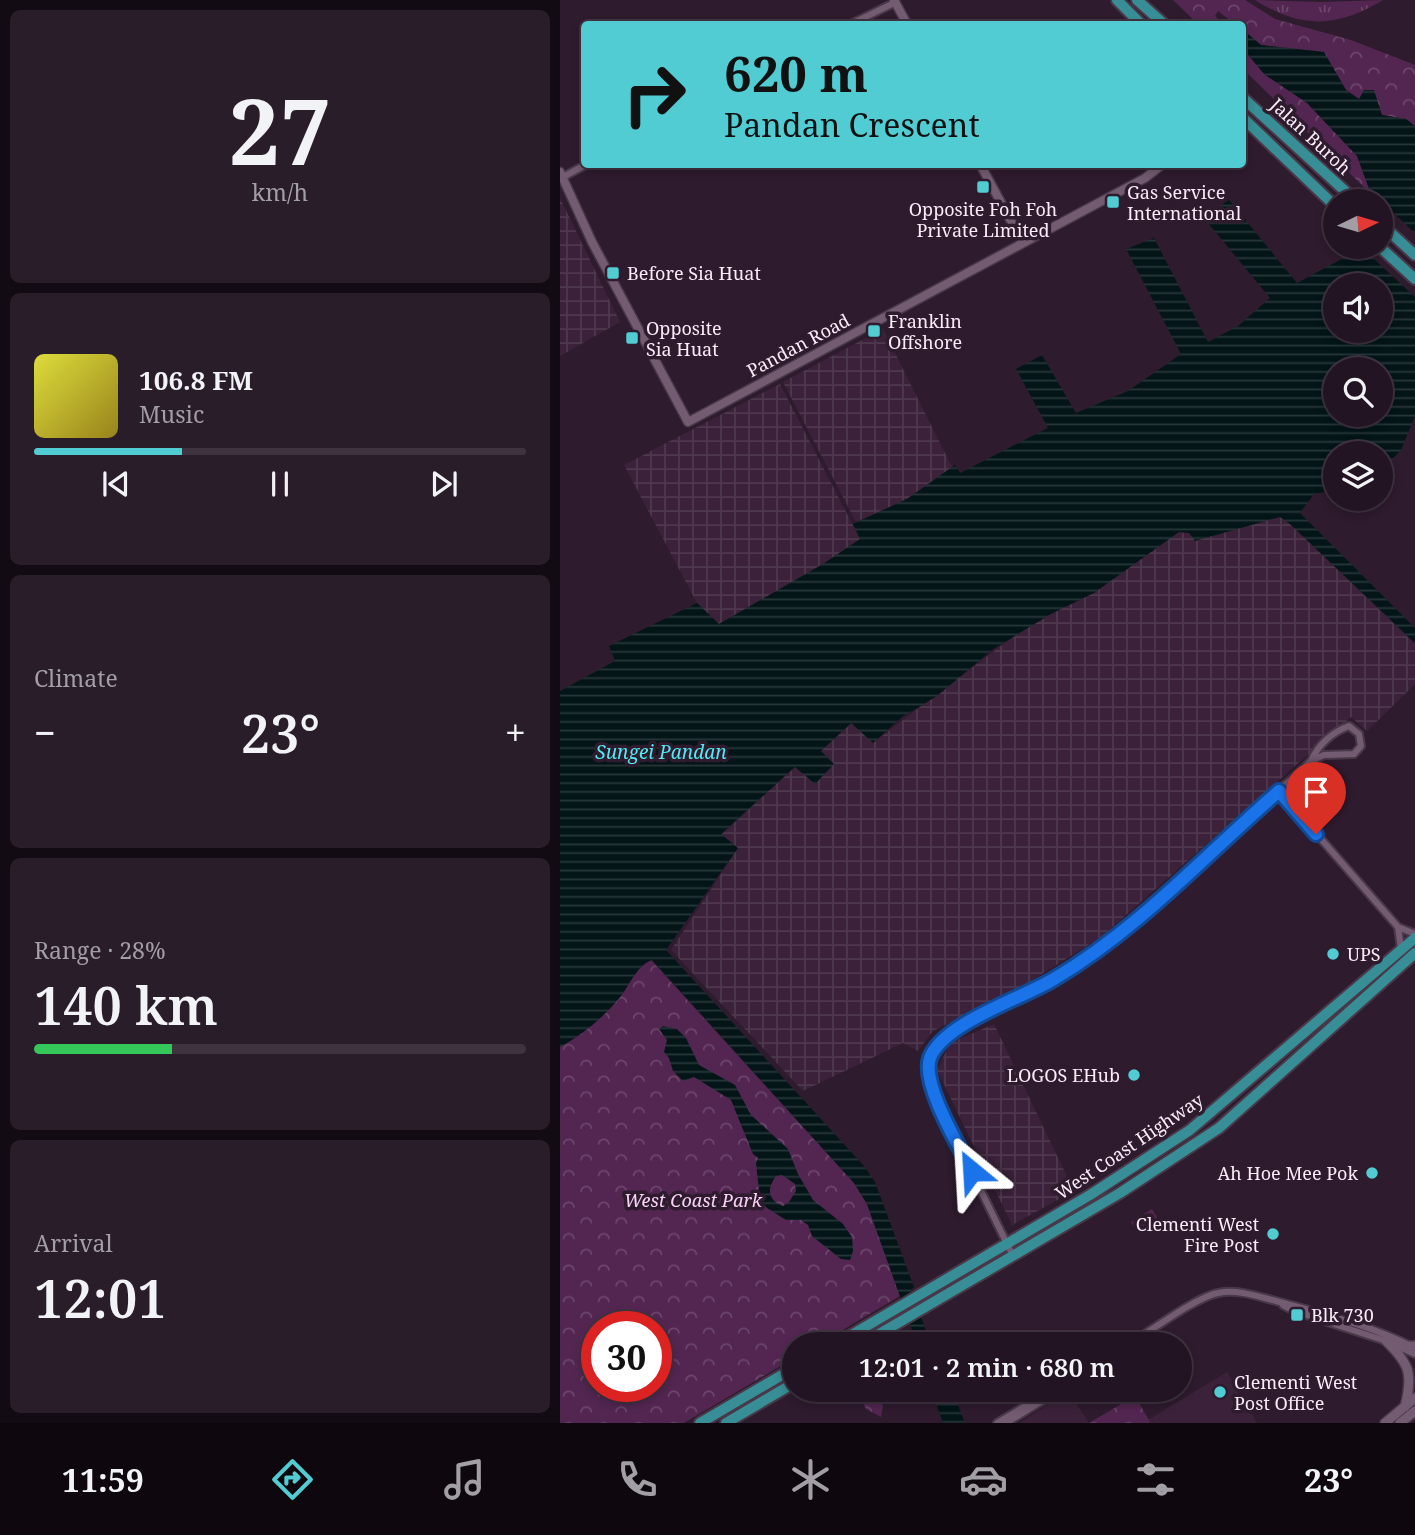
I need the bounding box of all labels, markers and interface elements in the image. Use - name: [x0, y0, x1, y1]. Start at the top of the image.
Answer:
- text: 620 m: [724, 40, 868, 106]
- icon: right: [609, 49, 700, 140]
- text: 27: [229, 68, 331, 192]
- street label: Jalan Buroh: [1265, 92, 1357, 180]
- text: Pandan Crescent: [724, 103, 980, 146]
- text: km/h: [252, 176, 308, 208]
- marker: Opposite Foh Foh Private Limited: [975, 179, 991, 195]
- place label: Gas Service International: [1127, 180, 1242, 225]
- north arrow: [1323, 189, 1393, 259]
- map controls: [1323, 189, 1393, 511]
- marker: Gas Service International: [1105, 194, 1121, 210]
- place label: Opposite Foh Foh Private Limited: [909, 197, 1057, 242]
- place label: Before Sia Huat: [627, 261, 761, 285]
- marker: Before Sia Huat: [605, 265, 621, 281]
- button: sound: [1323, 273, 1393, 343]
- street label: Pandan Road: [742, 308, 854, 382]
- place label: Franklin Offshore: [888, 309, 962, 354]
- place label: Opposite Sia Huat: [646, 316, 722, 361]
- marker: Franklin Offshore: [866, 323, 882, 339]
- marker: Opposite Sia Huat: [624, 330, 640, 346]
- button: search: [1323, 357, 1393, 427]
- text: 106.8 FM: [139, 362, 253, 398]
- text: Music: [139, 398, 204, 430]
- button: layers: [1323, 441, 1393, 511]
- icon: previous: [97, 465, 135, 503]
- icon: pause: [261, 465, 299, 503]
- icon: next: [425, 465, 463, 503]
- text: Climate: [34, 662, 118, 694]
- text: 23°: [241, 697, 320, 768]
- text: −: [34, 706, 56, 758]
- text: +: [505, 706, 526, 758]
- water label: Sungei Pandan: [595, 739, 727, 765]
- pin: [1286, 762, 1346, 834]
- icon: arrive: [1297, 773, 1335, 811]
- text: Range · 28%: [34, 934, 166, 966]
- place label: UPS: [1347, 942, 1381, 966]
- marker: UPS: [1325, 946, 1341, 962]
- text: 140 km: [34, 969, 218, 1040]
- place label: LOGOS EHub: [1007, 1063, 1120, 1087]
- marker: LOGOS EHub: [1126, 1067, 1142, 1083]
- street label: West Coast Highway: [1050, 1087, 1208, 1205]
- position arrow: [935, 1134, 1009, 1208]
- place label: Ah Hoe Mee Pok: [1218, 1161, 1358, 1185]
- marker: Ah Hoe Mee Pok: [1364, 1165, 1380, 1181]
- park label: West Coast Park: [624, 1188, 763, 1212]
- place label: Clementi West Fire Post: [1136, 1212, 1259, 1257]
- marker: Clementi West Fire Post: [1265, 1226, 1281, 1242]
- text: Arrival: [34, 1227, 113, 1259]
- text: 12:01: [34, 1262, 167, 1333]
- place label: Blk 730: [1311, 1303, 1374, 1327]
- marker: Blk 730: [1289, 1307, 1305, 1323]
- speed limit sign: 30: [581, 1311, 672, 1402]
- text: 12:01 · 2 min · 680 m: [859, 1349, 1115, 1385]
- place label: Clementi West Post Office: [1234, 1370, 1357, 1415]
- marker: Clementi West Post Office: [1212, 1384, 1228, 1400]
- icon: directions: [268, 1455, 317, 1504]
- icon: music: [440, 1455, 489, 1504]
- icon: phone: [613, 1455, 662, 1504]
- icon: climate: [786, 1455, 835, 1504]
- icon: car: [959, 1455, 1008, 1504]
- icon: filters: [1131, 1455, 1180, 1504]
- text: 11:59: [62, 1458, 144, 1501]
- text: 23°: [1304, 1458, 1353, 1501]

